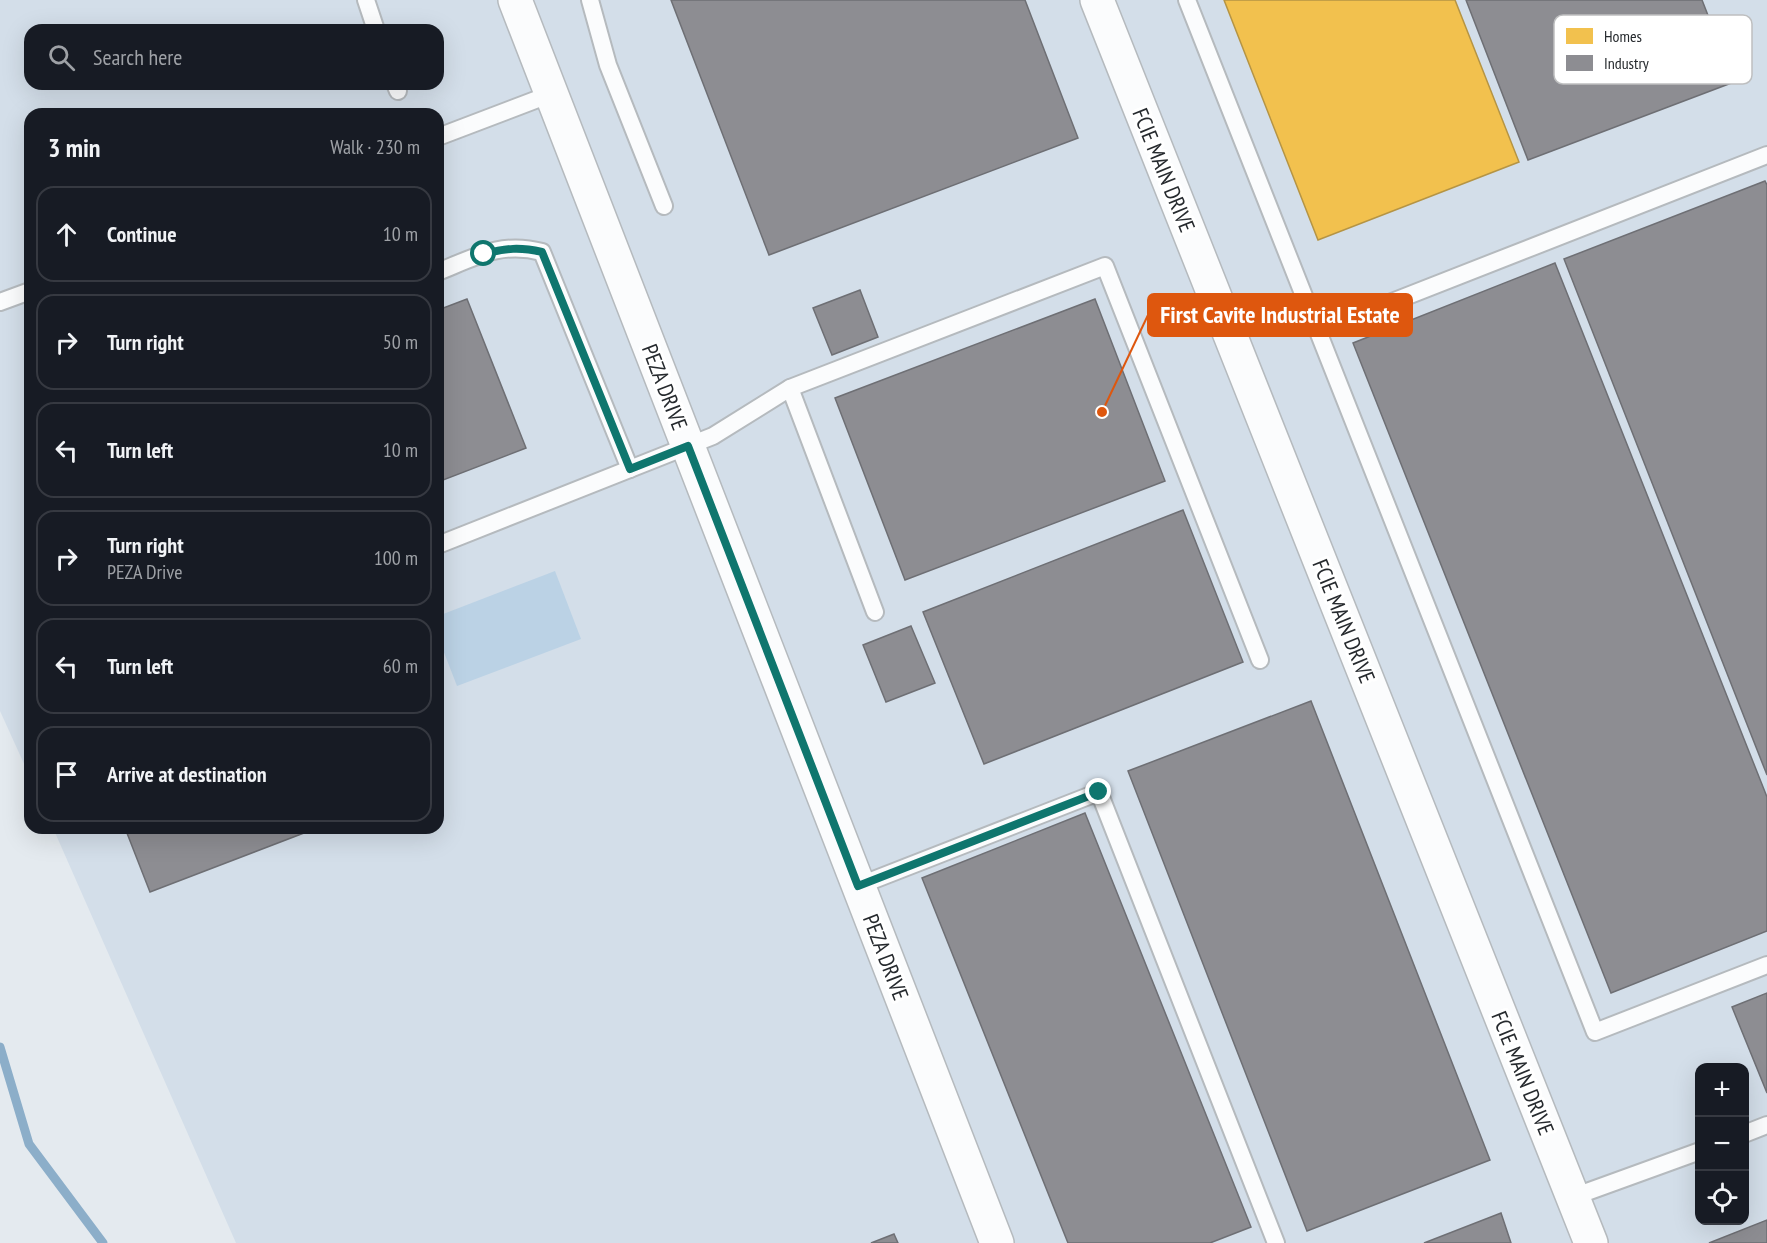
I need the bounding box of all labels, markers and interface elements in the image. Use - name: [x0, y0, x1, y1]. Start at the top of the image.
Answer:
- legend: [1554, 15, 1752, 84]
- search box: [24, 24, 444, 90]
- text: Homes: [1604, 26, 1642, 46]
- icon: search: [45, 41, 78, 74]
- text: Search here: [93, 43, 182, 71]
- text: Industry: [1604, 53, 1649, 73]
- street label: FCIE MAIN DRIVE: [1126, 104, 1202, 236]
- text: 3 min: [48, 131, 101, 164]
- text: Walk · 230 m: [330, 134, 420, 160]
- icon: ahead: [50, 218, 83, 251]
- text: Continue: [107, 220, 177, 248]
- text: 10 m: [383, 221, 418, 247]
- route start: [470, 240, 496, 266]
- callout: First Cavite Industrial Estate: [1148, 294, 1412, 336]
- text: First Cavite Industrial Estate: [1160, 299, 1400, 330]
- icon: right: [50, 326, 83, 359]
- text: Turn right: [107, 328, 184, 356]
- text: 50 m: [383, 329, 418, 355]
- street label: PEZA DRIVE: [636, 340, 694, 434]
- icon: left: [50, 434, 83, 467]
- text: Turn left: [107, 436, 173, 464]
- text: 10 m: [383, 437, 418, 463]
- text: Turn right: [107, 531, 184, 559]
- icon: right: [50, 542, 83, 575]
- text: 100 m: [374, 545, 418, 571]
- street label: FCIE MAIN DRIVE: [1306, 555, 1382, 687]
- text: PEZA Drive: [107, 559, 182, 585]
- icon: left: [50, 650, 83, 683]
- text: Turn left: [107, 652, 173, 680]
- text: 60 m: [383, 653, 418, 679]
- icon: arrive: [50, 758, 83, 791]
- text: Arrive at destination: [107, 760, 267, 788]
- route end: [1085, 778, 1111, 804]
- street label: PEZA DRIVE: [857, 910, 915, 1004]
- street label: FCIE MAIN DRIVE: [1485, 1007, 1561, 1139]
- map controls: [1695, 1063, 1749, 1225]
- button: +: [1695, 1063, 1749, 1117]
- button: −: [1695, 1117, 1749, 1171]
- button: locate: [1695, 1171, 1749, 1225]

